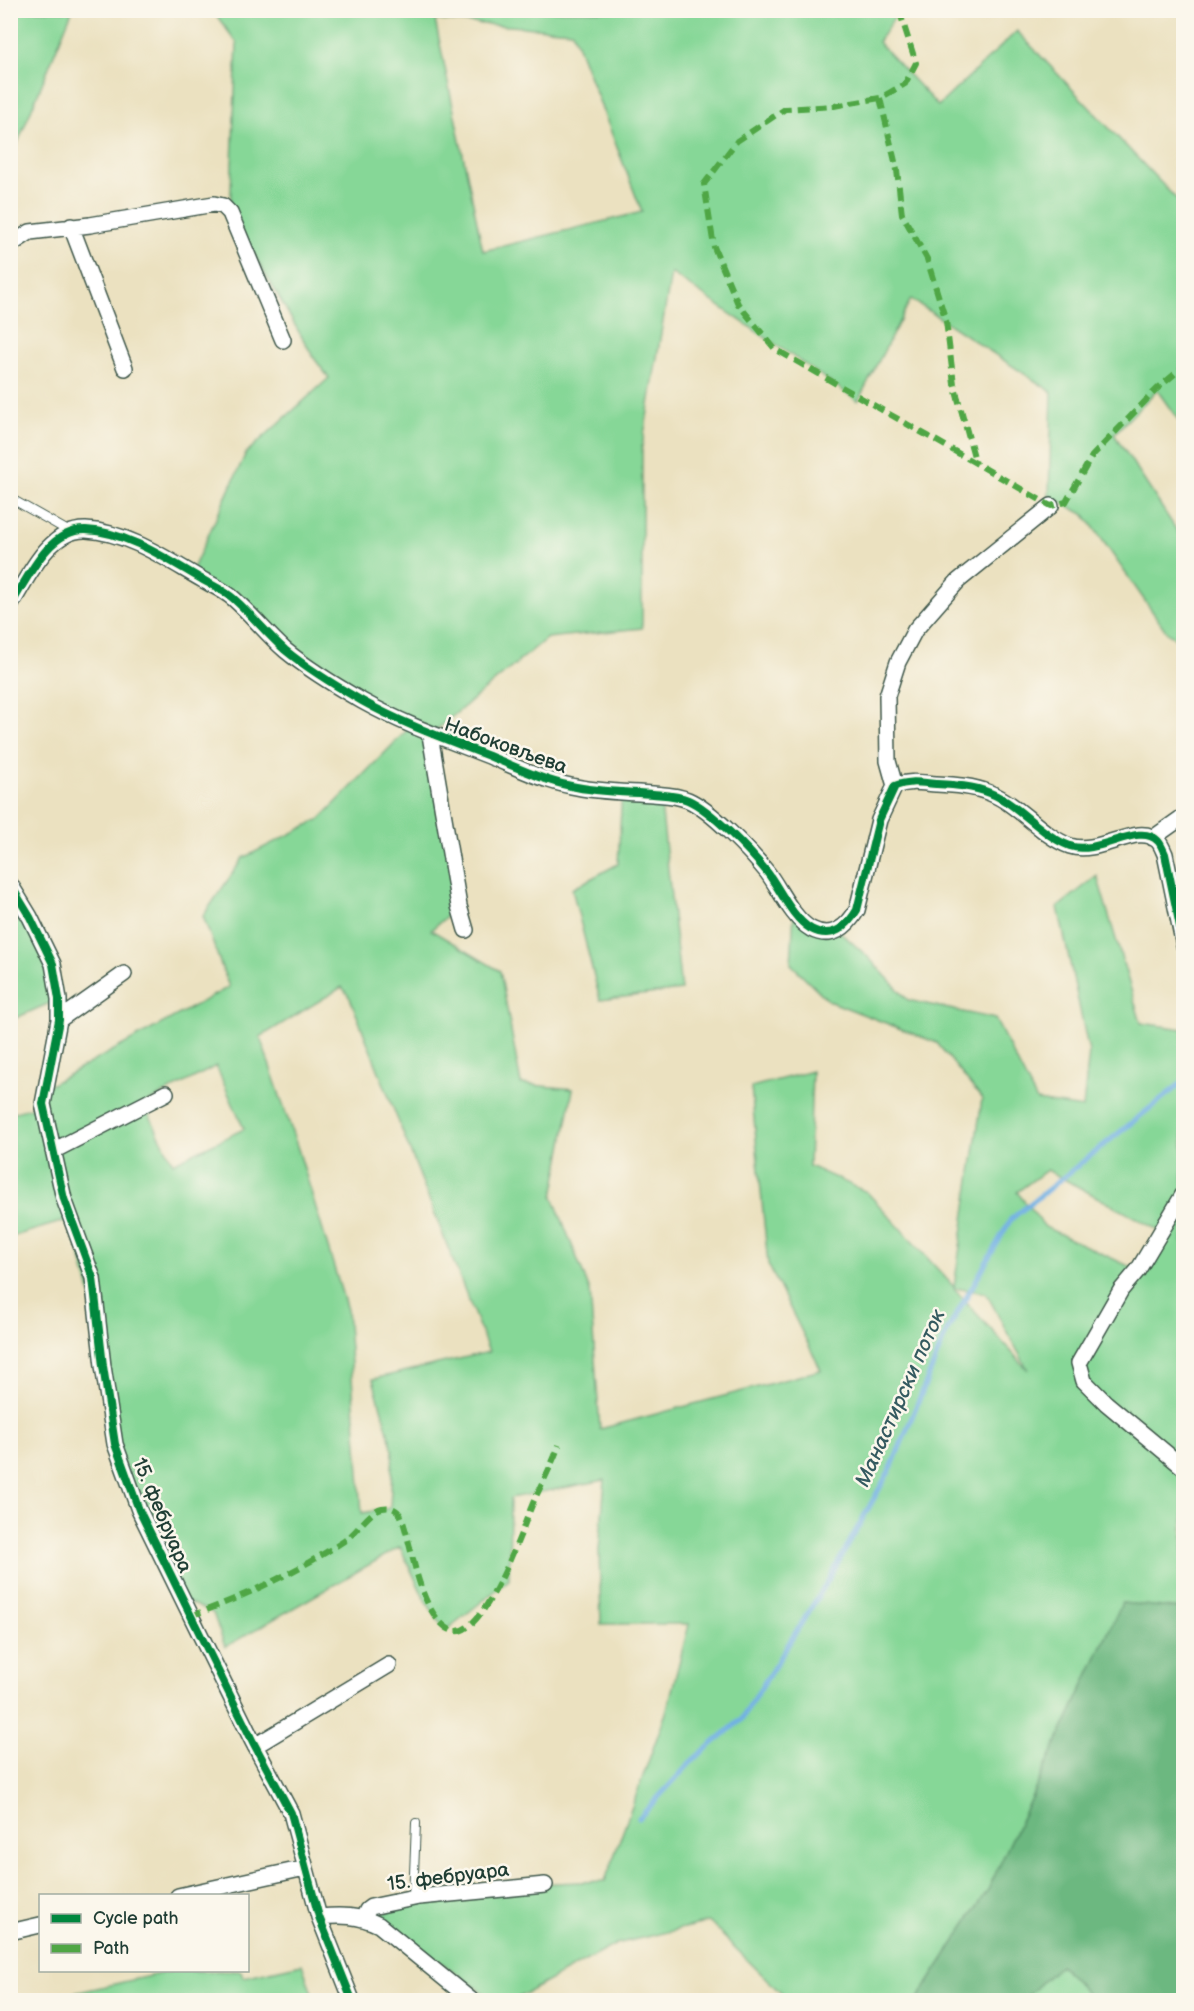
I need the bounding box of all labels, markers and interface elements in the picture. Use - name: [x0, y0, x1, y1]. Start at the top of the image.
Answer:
- street label: Набоковљева: [441, 713, 571, 779]
- water label: Манастирски поток: [850, 1305, 951, 1491]
- street label: 15. фебруара: [127, 1454, 197, 1577]
- street label: 15. фебруара: [386, 1858, 511, 1896]
- legend: [39, 1894, 249, 1972]
- text: Cycle path: [93, 1908, 179, 1929]
- text: Path: [93, 1938, 129, 1959]

